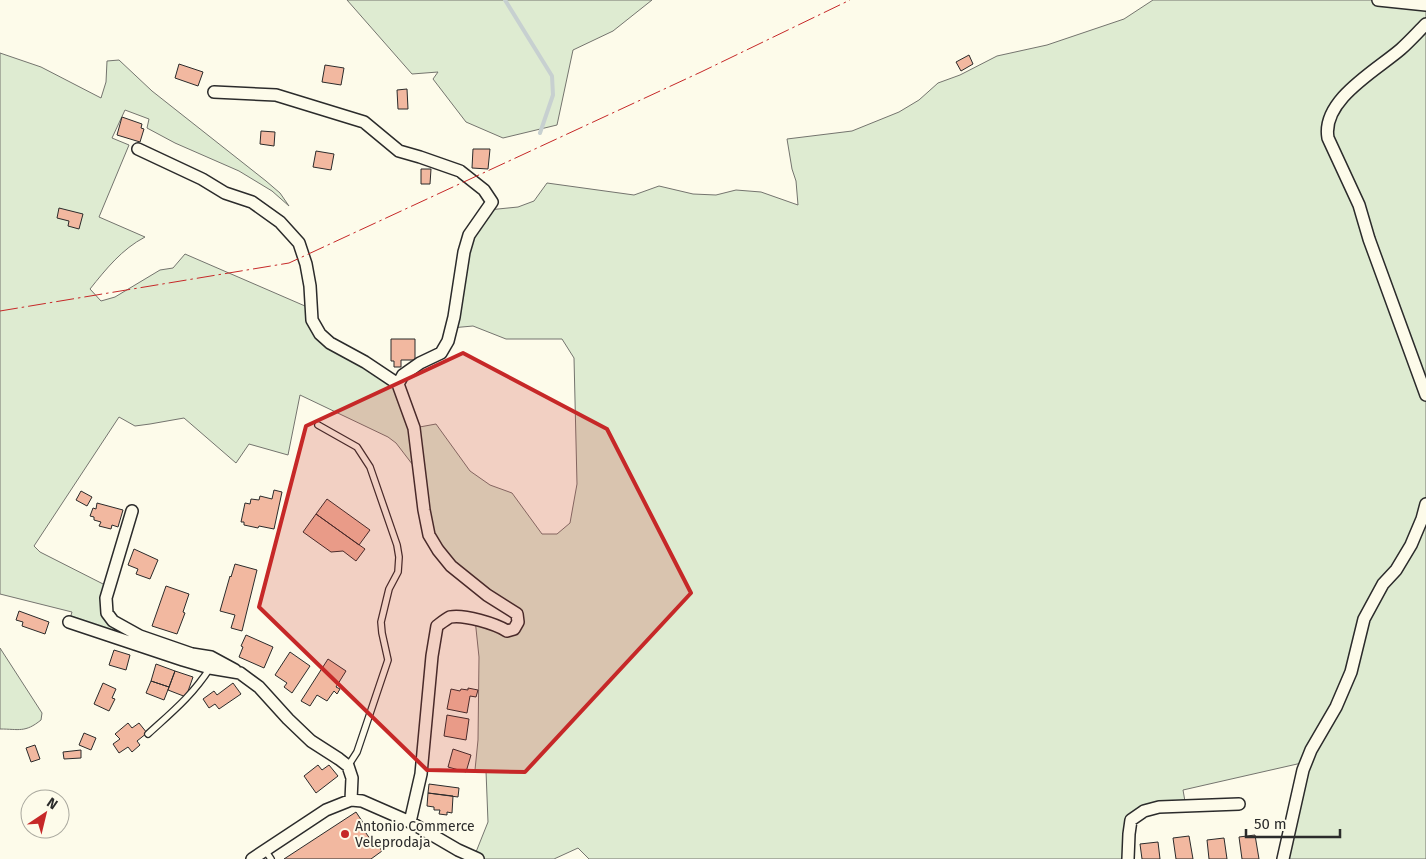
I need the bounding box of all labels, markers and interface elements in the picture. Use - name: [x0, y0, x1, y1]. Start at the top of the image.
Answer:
- north arrow: [20, 789, 70, 839]
- text: N: [43, 794, 61, 813]
- scale bar: [1246, 806, 1340, 838]
- text: 50 m: [1254, 815, 1287, 833]
- place label: Antonio Commerce Veleprodaja: [355, 818, 475, 851]
- marker: Antonio Commerce Veleprodaja: [339, 828, 351, 840]

